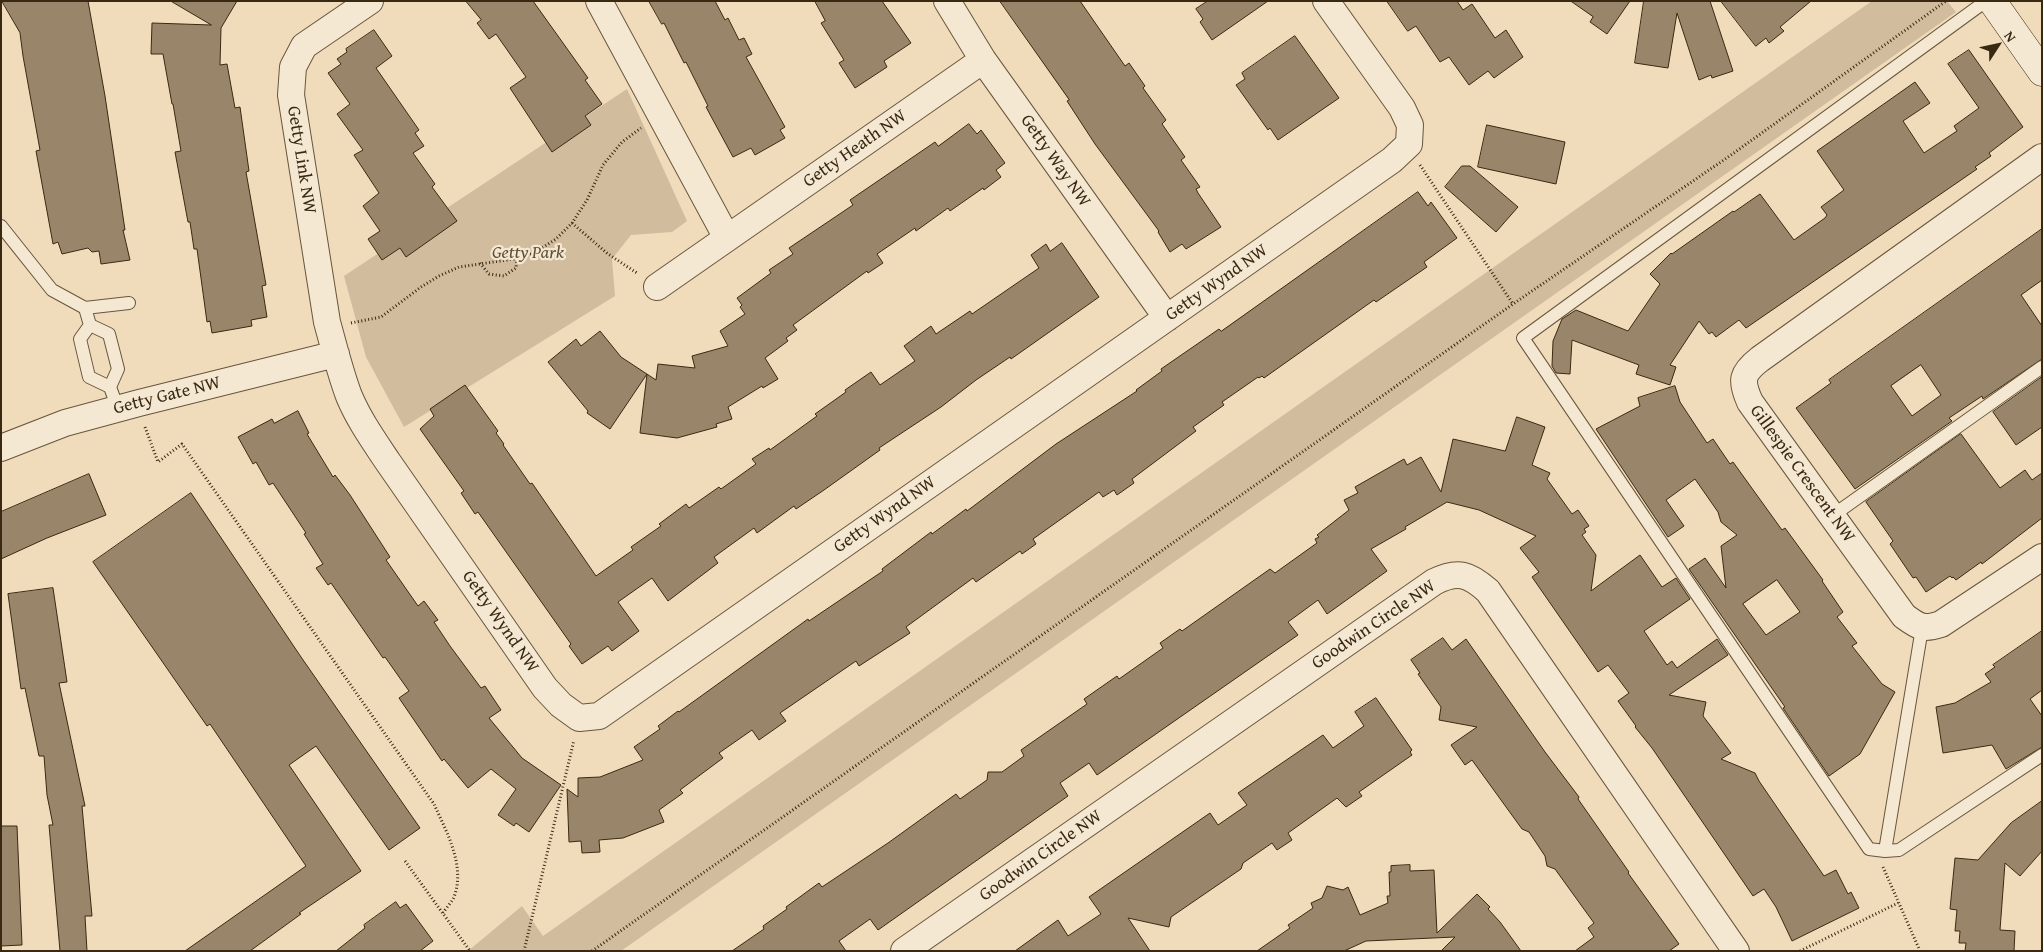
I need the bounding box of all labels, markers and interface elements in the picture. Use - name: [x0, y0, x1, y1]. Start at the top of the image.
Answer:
- north arrow: [1973, 20, 2023, 70]
- text: N: [1999, 27, 2021, 46]
- street label: Getty Link NW: [282, 105, 320, 215]
- street label: Getty Heath NW: [799, 105, 911, 193]
- street label: Getty Way NW: [1015, 111, 1095, 211]
- street label: Getty Wynd NW: [1162, 240, 1272, 326]
- park label: Getty Park: [492, 242, 564, 264]
- street label: Getty Gate NW: [111, 372, 223, 420]
- street label: Gillespie Crescent NW: [1745, 401, 1859, 547]
- street label: Getty Wynd NW: [830, 472, 940, 558]
- street label: Getty Wynd NW: [457, 567, 543, 677]
- street label: Goodwin Circle NW: [1308, 576, 1440, 674]
- street label: Goodwin Circle NW: [976, 806, 1106, 906]

